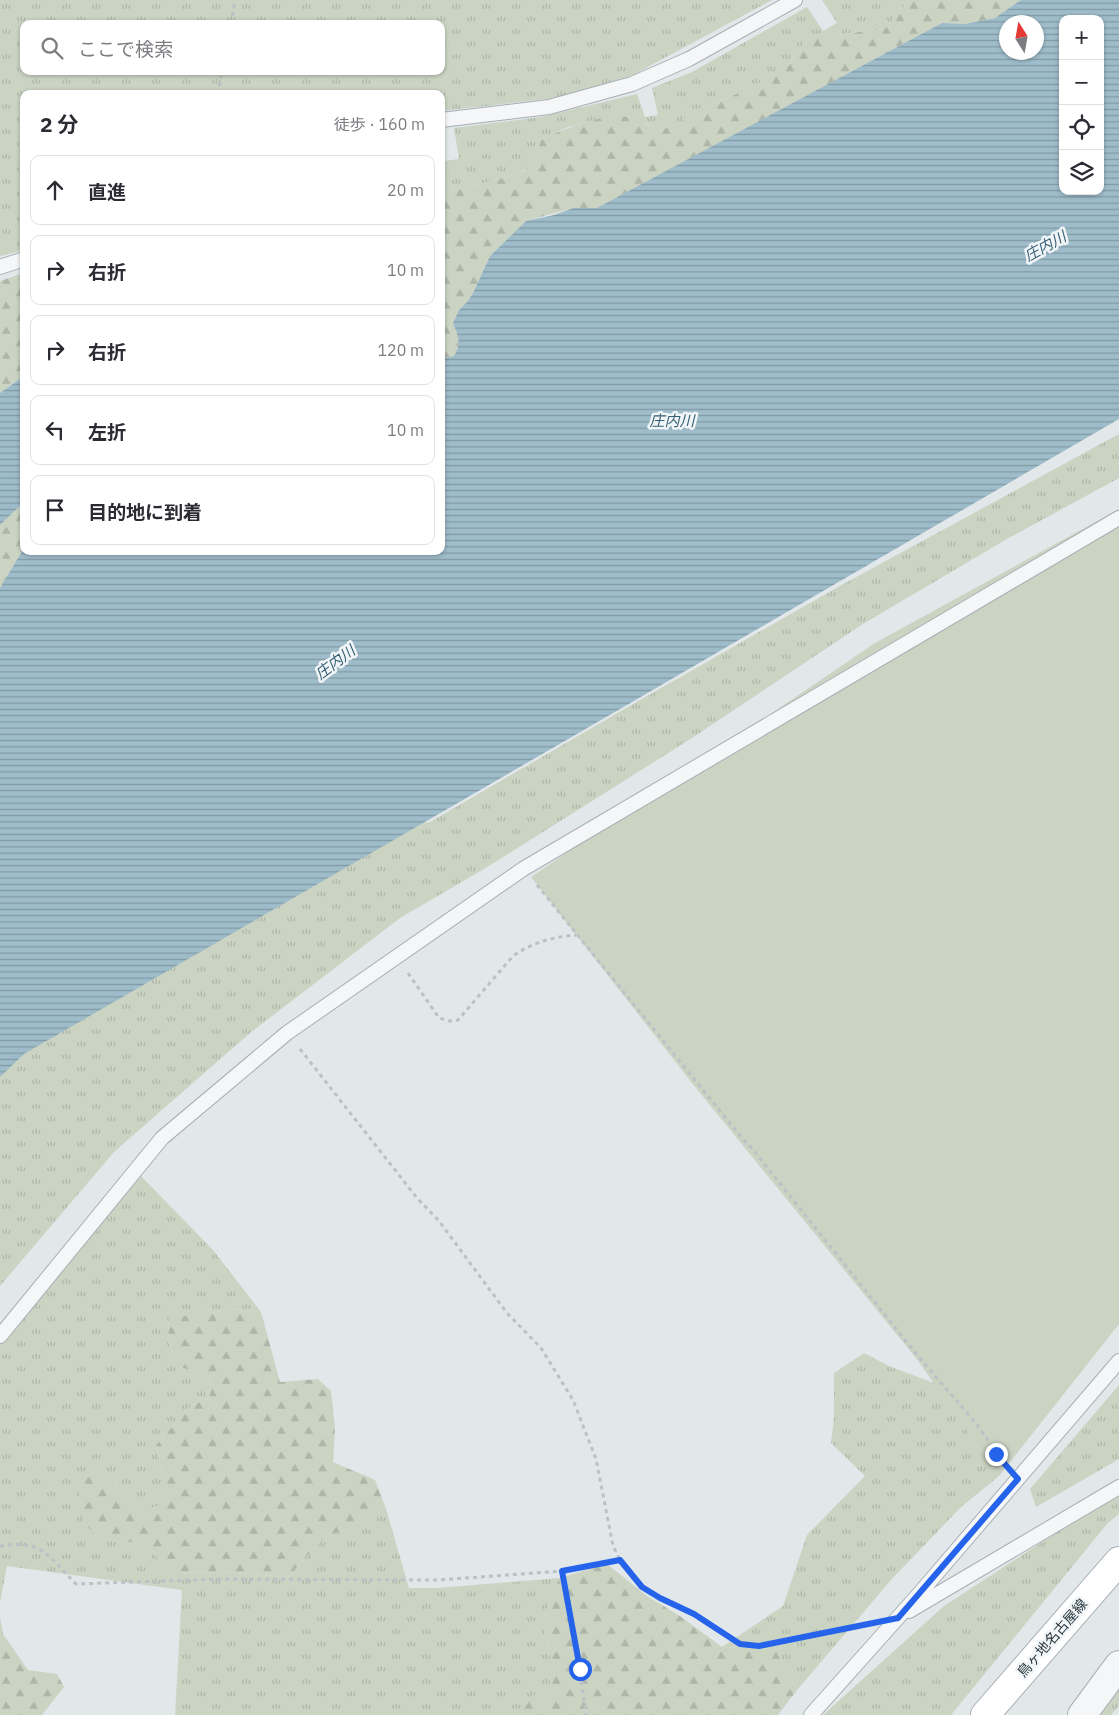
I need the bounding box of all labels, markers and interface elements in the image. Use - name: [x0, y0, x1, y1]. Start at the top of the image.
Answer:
- north arrow: [999, 15, 1044, 60]
- map controls: [1059, 15, 1104, 195]
- button: +: [1059, 15, 1104, 60]
- search box: [20, 20, 445, 75]
- icon: search: [38, 34, 66, 62]
- text: ここで検索: [78, 37, 173, 61]
- button: −: [1059, 60, 1104, 105]
- button: locate: [1059, 105, 1104, 150]
- text: 2 分: [40, 110, 79, 138]
- text: 徒歩 · 160 m: [334, 114, 425, 134]
- button: layers: [1059, 150, 1104, 195]
- icon: ahead: [41, 176, 69, 204]
- text: 直進: [88, 180, 126, 204]
- text: 20 m: [387, 180, 424, 200]
- water label: 庄内川: [1021, 226, 1071, 265]
- icon: right: [41, 256, 69, 284]
- text: 右折: [88, 260, 126, 284]
- text: 10 m: [387, 260, 424, 280]
- icon: right: [41, 336, 69, 364]
- text: 右折: [88, 340, 126, 364]
- text: 120 m: [377, 340, 424, 360]
- water label: 庄内川: [649, 411, 696, 430]
- icon: left: [41, 416, 69, 444]
- text: 左折: [88, 420, 126, 444]
- text: 10 m: [387, 420, 424, 440]
- icon: arrive: [41, 496, 69, 524]
- text: 目的地に到着: [88, 500, 202, 524]
- water label: 庄内川: [311, 640, 360, 683]
- route end: [985, 1443, 1008, 1466]
- street label: 鳥ヶ地名古屋線: [1013, 1595, 1091, 1681]
- route start: [569, 1658, 592, 1681]

